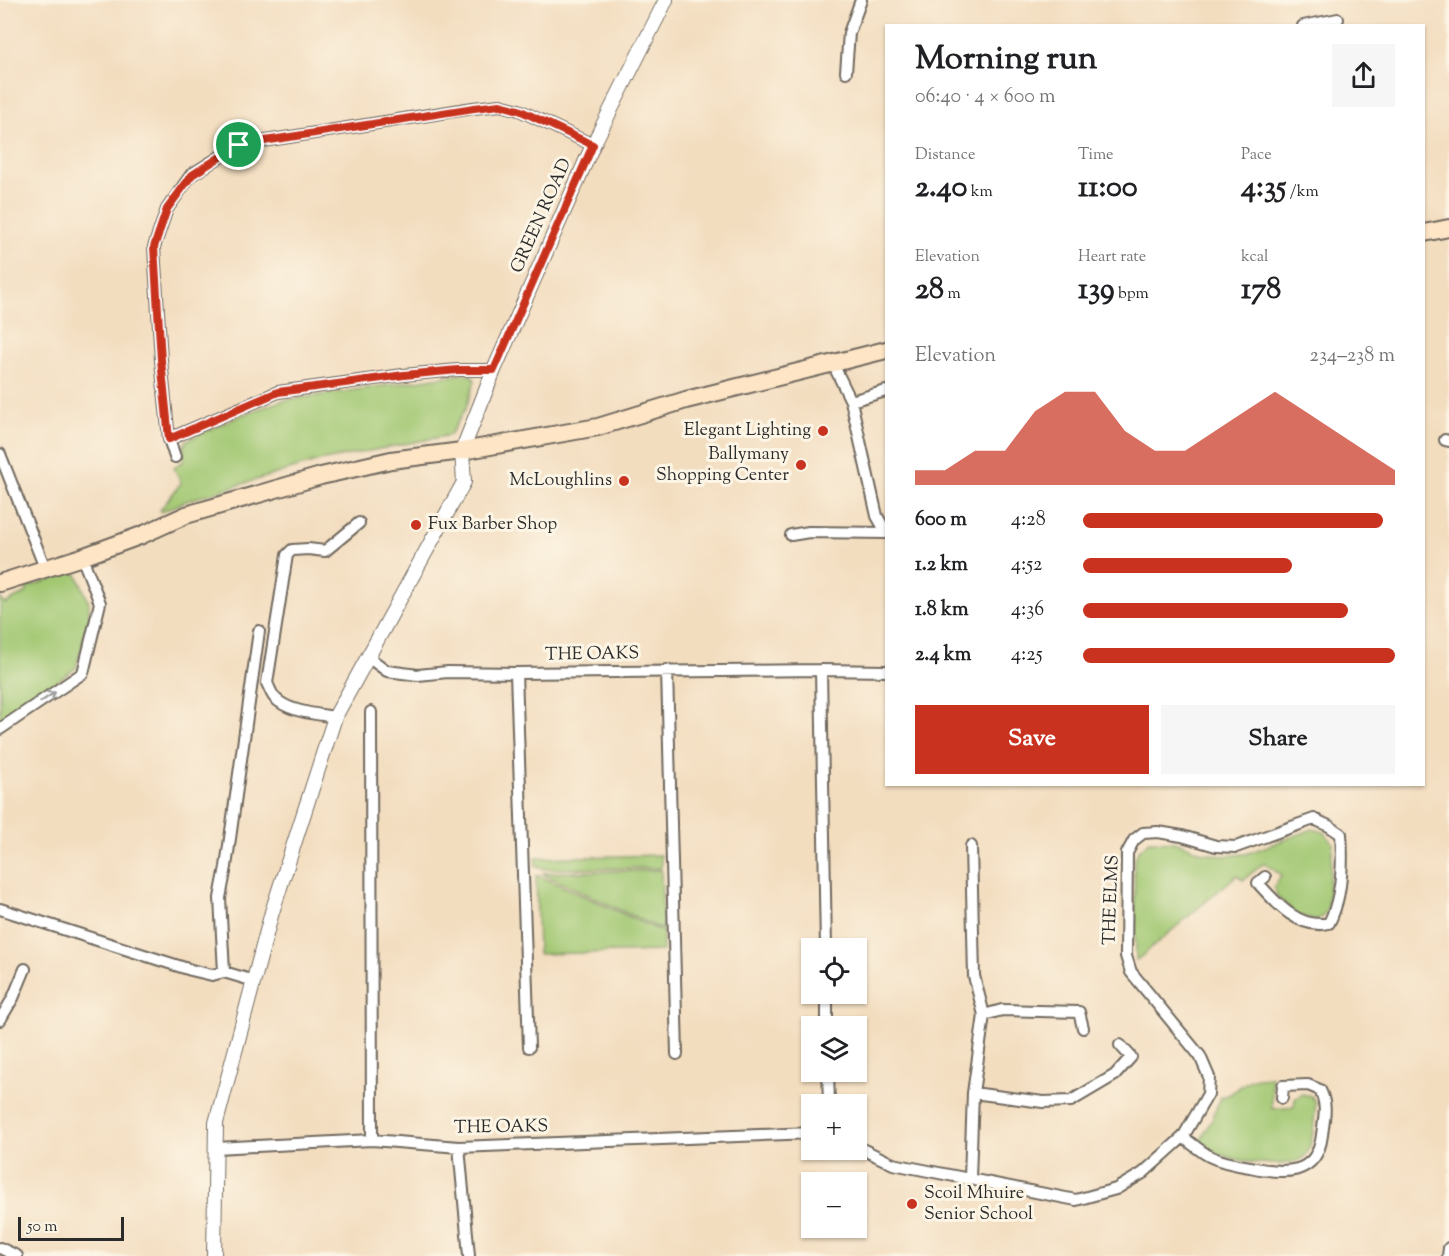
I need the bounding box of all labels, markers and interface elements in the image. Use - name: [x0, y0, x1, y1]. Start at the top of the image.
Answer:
- text: Morning run: [915, 36, 1097, 84]
- button: share: [1332, 44, 1395, 107]
- text: 06:40 · 4 × 600 m: [915, 83, 1056, 112]
- pin: [213, 119, 264, 170]
- icon: arrive: [222, 128, 255, 161]
- text: Distance: [915, 144, 975, 167]
- text: Time: [1078, 144, 1114, 167]
- text: Pace: [1241, 144, 1272, 167]
- street label: GREEN ROAD: [505, 154, 579, 278]
- text: 2.40: [915, 167, 967, 210]
- text: 11:00: [1078, 167, 1138, 210]
- text: 4:35: [1241, 167, 1286, 210]
- text: km: [967, 181, 993, 204]
- text: /km: [1286, 181, 1319, 204]
- text: Elevation: [915, 246, 980, 269]
- text: Heart rate: [1078, 246, 1146, 269]
- text: kcal: [1241, 246, 1269, 269]
- text: 28: [915, 269, 944, 312]
- text: 139: [1078, 269, 1115, 312]
- text: 178: [1241, 269, 1281, 312]
- text: m: [944, 283, 961, 306]
- text: bpm: [1115, 283, 1149, 306]
- text: Elevation: [915, 342, 996, 371]
- text: 234–238 m: [1310, 342, 1395, 371]
- place label: Elegant Lighting: [684, 418, 811, 444]
- marker: Elegant Lighting: [816, 424, 830, 438]
- place label: Ballymany Shopping Center: [656, 442, 789, 489]
- marker: Ballymany Shopping Center: [794, 458, 808, 472]
- place label: McLoughlins: [509, 468, 612, 494]
- marker: McLoughlins: [617, 474, 631, 488]
- text: 600 m: [915, 506, 967, 535]
- text: 4:28: [1011, 506, 1046, 535]
- place label: Fux Barber Shop: [428, 512, 557, 538]
- marker: Fux Barber Shop: [409, 518, 423, 532]
- text: 1.2 km: [915, 551, 968, 580]
- text: 4:52: [1011, 551, 1042, 580]
- text: 1.8 km: [915, 596, 969, 625]
- text: 4:36: [1011, 596, 1044, 625]
- street label: THE OAKS: [545, 641, 639, 669]
- text: 2.4 km: [915, 641, 971, 670]
- text: 4:25: [1011, 641, 1042, 670]
- one-way arrow: [40, 690, 57, 703]
- button: Save: [915, 705, 1149, 774]
- button: Share: [1161, 705, 1395, 774]
- street label: THE ELMS: [1097, 854, 1127, 946]
- map controls: [801, 938, 867, 1238]
- button: locate: [801, 938, 867, 1004]
- button: layers: [801, 1016, 867, 1082]
- button: +: [801, 1094, 867, 1160]
- street label: THE OAKS: [454, 1114, 548, 1142]
- button: −: [801, 1172, 867, 1238]
- place label: Scoil Mhuire Senior School: [924, 1181, 1033, 1228]
- marker: Scoil Mhuire Senior School: [905, 1197, 919, 1211]
- scale bar: [18, 1214, 124, 1242]
- text: 50 m: [27, 1216, 58, 1239]

